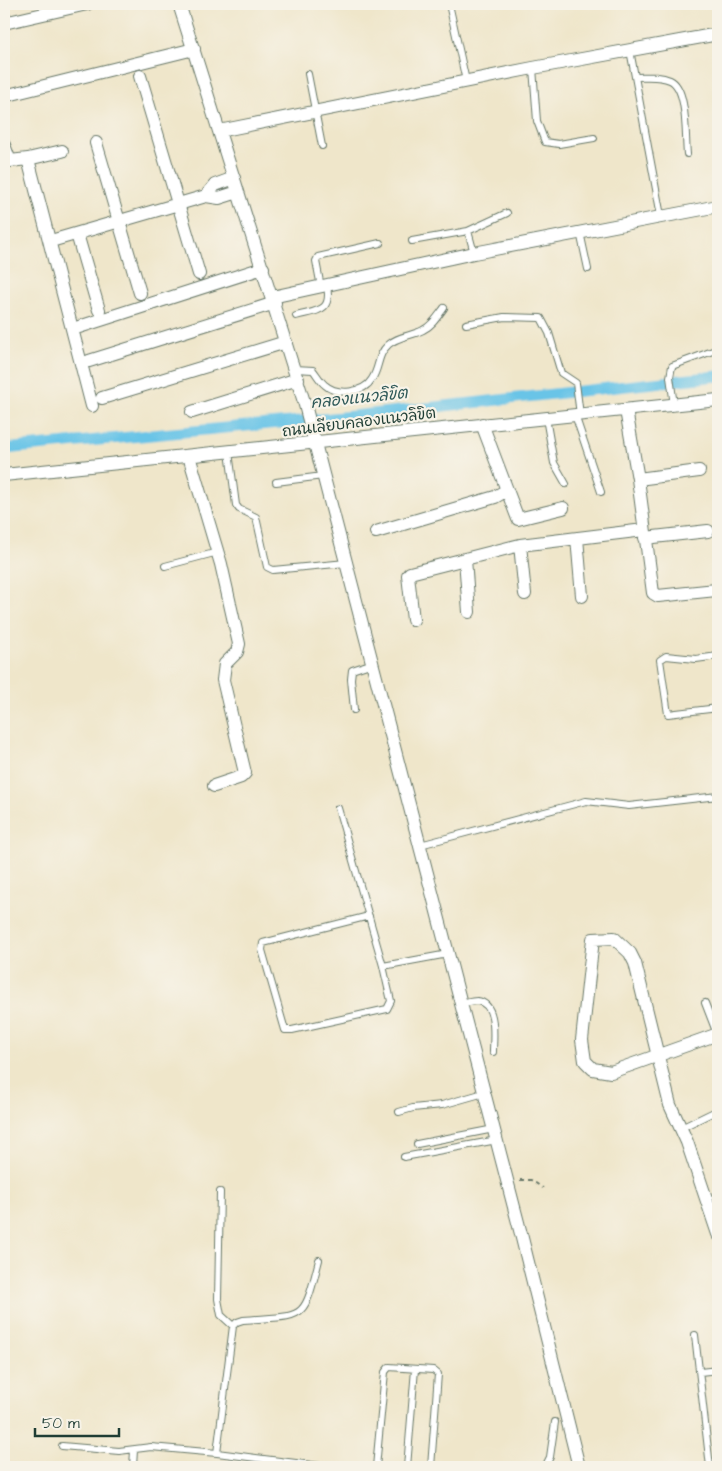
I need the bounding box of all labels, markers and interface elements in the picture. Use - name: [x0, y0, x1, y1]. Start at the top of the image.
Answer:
- water label: คลองแนวลิขิต: [310, 382, 409, 414]
- street label: ถนนเลียบคลองแนวลิขิต: [281, 403, 437, 442]
- scale bar: [35, 1406, 119, 1438]
- text: 50 m: [42, 1413, 80, 1434]

